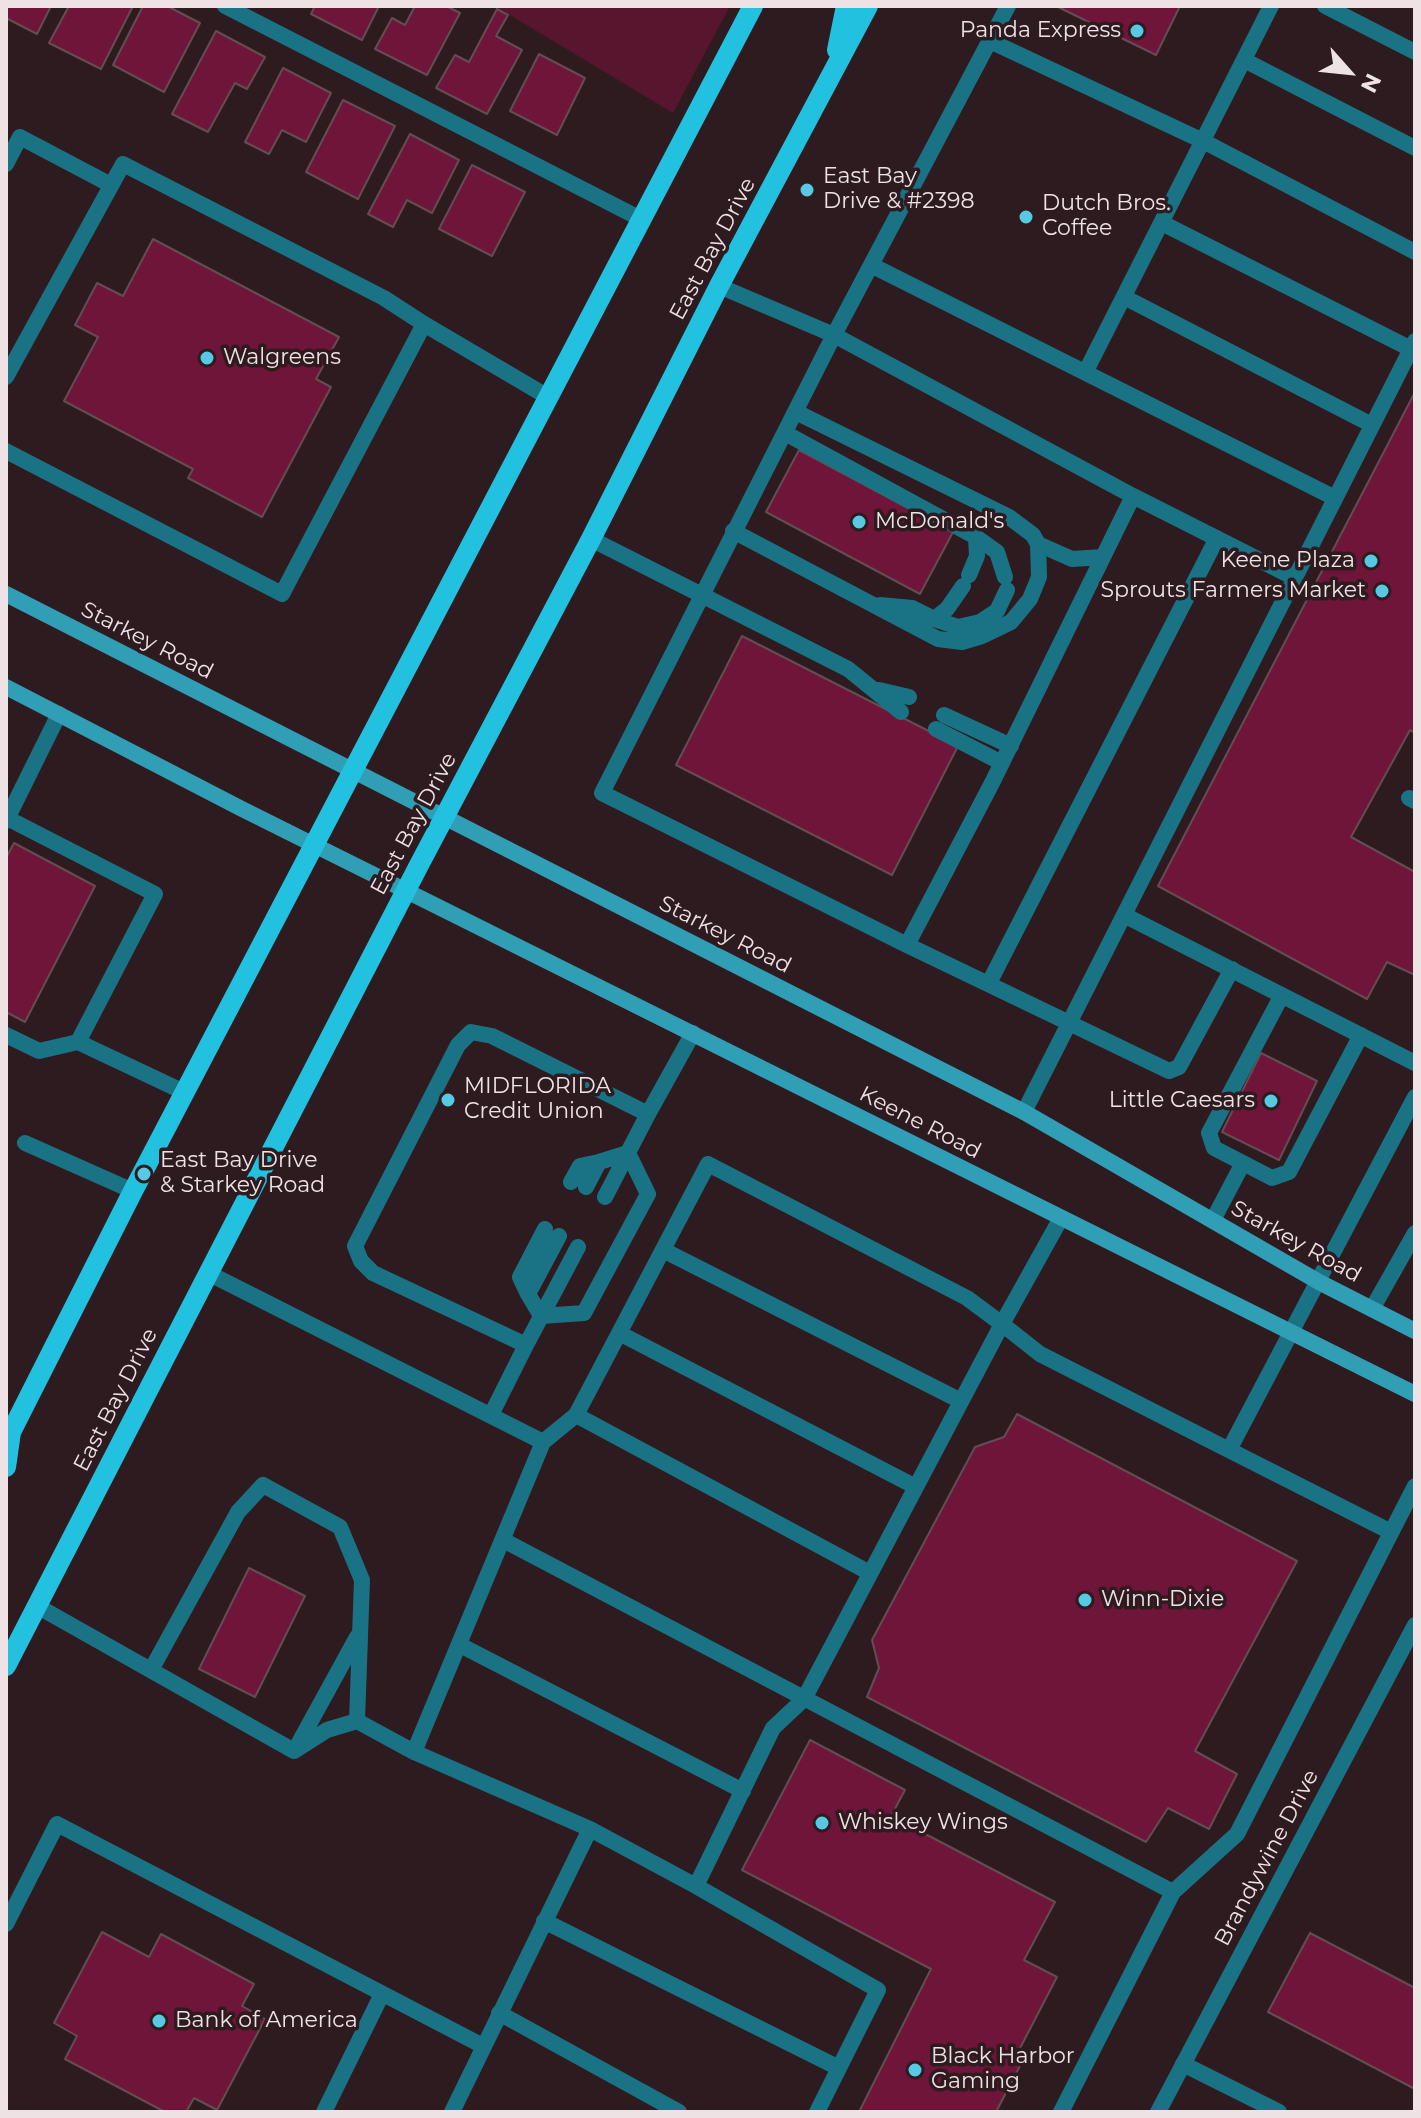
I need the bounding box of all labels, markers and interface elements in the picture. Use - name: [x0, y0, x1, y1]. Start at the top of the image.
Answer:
- place label: Panda Express: [960, 18, 1121, 44]
- marker: Panda Express: [1128, 22, 1146, 40]
- north arrow: [1309, 32, 1389, 112]
- text: N: [1355, 69, 1387, 97]
- place label: East Bay Drive & #2398: [823, 164, 975, 216]
- street label: East Bay Drive: [664, 173, 762, 325]
- marker: East Bay Drive & #2398: [798, 181, 816, 199]
- place label: Dutch Bros. Coffee: [1042, 191, 1171, 242]
- marker: Dutch Bros. Coffee: [1017, 208, 1035, 226]
- place label: Walgreens: [223, 345, 341, 371]
- marker: Walgreens: [198, 349, 216, 367]
- place label: McDonald's: [875, 509, 1004, 535]
- marker: McDonald's: [850, 513, 868, 531]
- place label: Keene Plaza: [1220, 548, 1355, 574]
- marker: Keene Plaza: [1362, 552, 1380, 570]
- place label: Sprouts Farmers Market: [1100, 578, 1366, 604]
- marker: Sprouts Farmers Market: [1373, 582, 1391, 600]
- street label: Starkey Road: [77, 596, 217, 686]
- street label: East Bay Drive: [365, 748, 463, 900]
- street label: Starkey Road: [655, 890, 795, 980]
- place label: MIDFLORIDA Credit Union: [464, 1074, 611, 1126]
- street label: Keene Road: [855, 1081, 985, 1165]
- place label: Little Caesars: [1109, 1088, 1255, 1114]
- marker: MIDFLORIDA Credit Union: [439, 1091, 457, 1109]
- marker: Little Caesars: [1262, 1092, 1280, 1110]
- place label: East Bay Drive & Starkey Road: [160, 1148, 325, 1200]
- marker: East Bay Drive & Starkey Road: [135, 1165, 153, 1183]
- street label: Starkey Road: [1226, 1195, 1366, 1289]
- street label: East Bay Drive: [69, 1324, 163, 1476]
- place label: Winn-Dixie: [1101, 1587, 1224, 1613]
- marker: Winn-Dixie: [1076, 1591, 1094, 1609]
- street label: Brandywine Drive: [1209, 1765, 1325, 1951]
- place label: Whiskey Wings: [838, 1810, 1008, 1836]
- marker: Whiskey Wings: [813, 1814, 831, 1832]
- place label: Bank of America: [175, 2008, 358, 2034]
- marker: Bank of America: [150, 2012, 168, 2030]
- place label: Black Harbor Gaming: [931, 2044, 1075, 2096]
- marker: Black Harbor Gaming: [906, 2061, 924, 2079]

